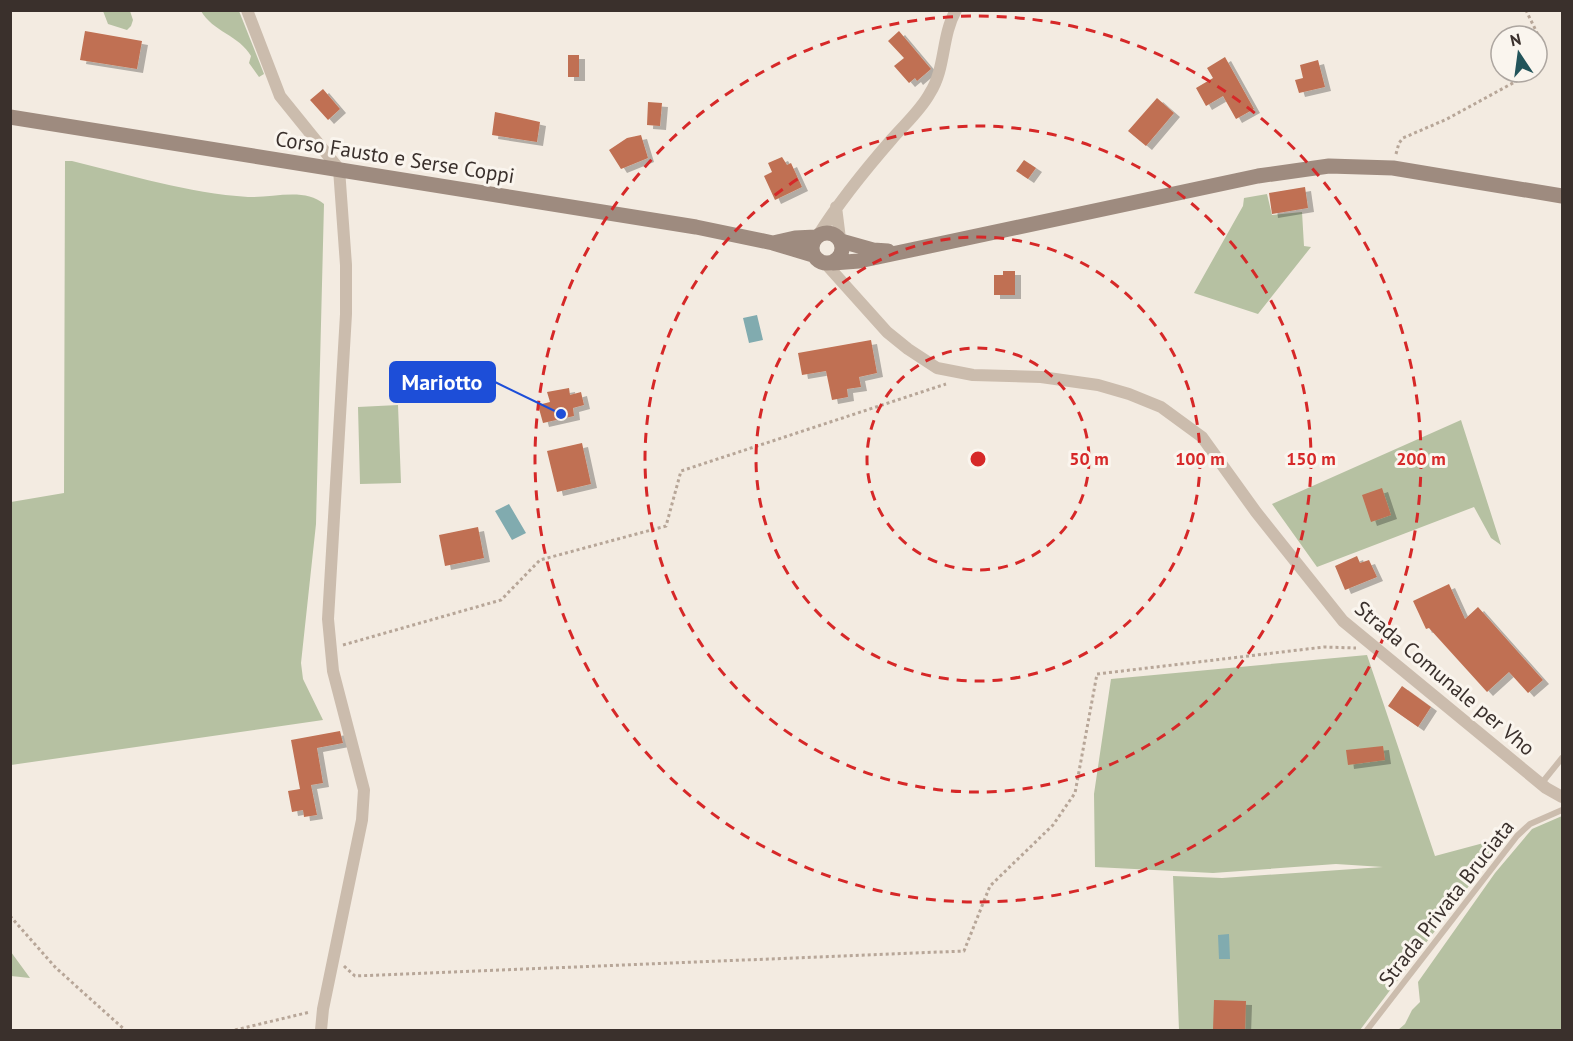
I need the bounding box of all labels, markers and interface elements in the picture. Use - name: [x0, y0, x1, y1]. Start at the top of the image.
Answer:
- north arrow: [1489, 24, 1549, 84]
- text: N: [1508, 28, 1523, 50]
- street label: Corso Fausto e Serse Coppi: [273, 125, 517, 189]
- callout: Mariotto: [390, 362, 495, 402]
- text: Mariotto: [402, 368, 483, 396]
- text: 50 m: [1069, 447, 1109, 470]
- text: 100 m: [1175, 447, 1225, 470]
- text: 150 m: [1286, 447, 1336, 470]
- text: 200 m: [1396, 447, 1446, 470]
- centre of rings: [968, 449, 988, 469]
- street label: Strada Comunale per Vho: [1349, 595, 1541, 761]
- street label: Strada Privata Bruciata: [1372, 814, 1520, 992]

